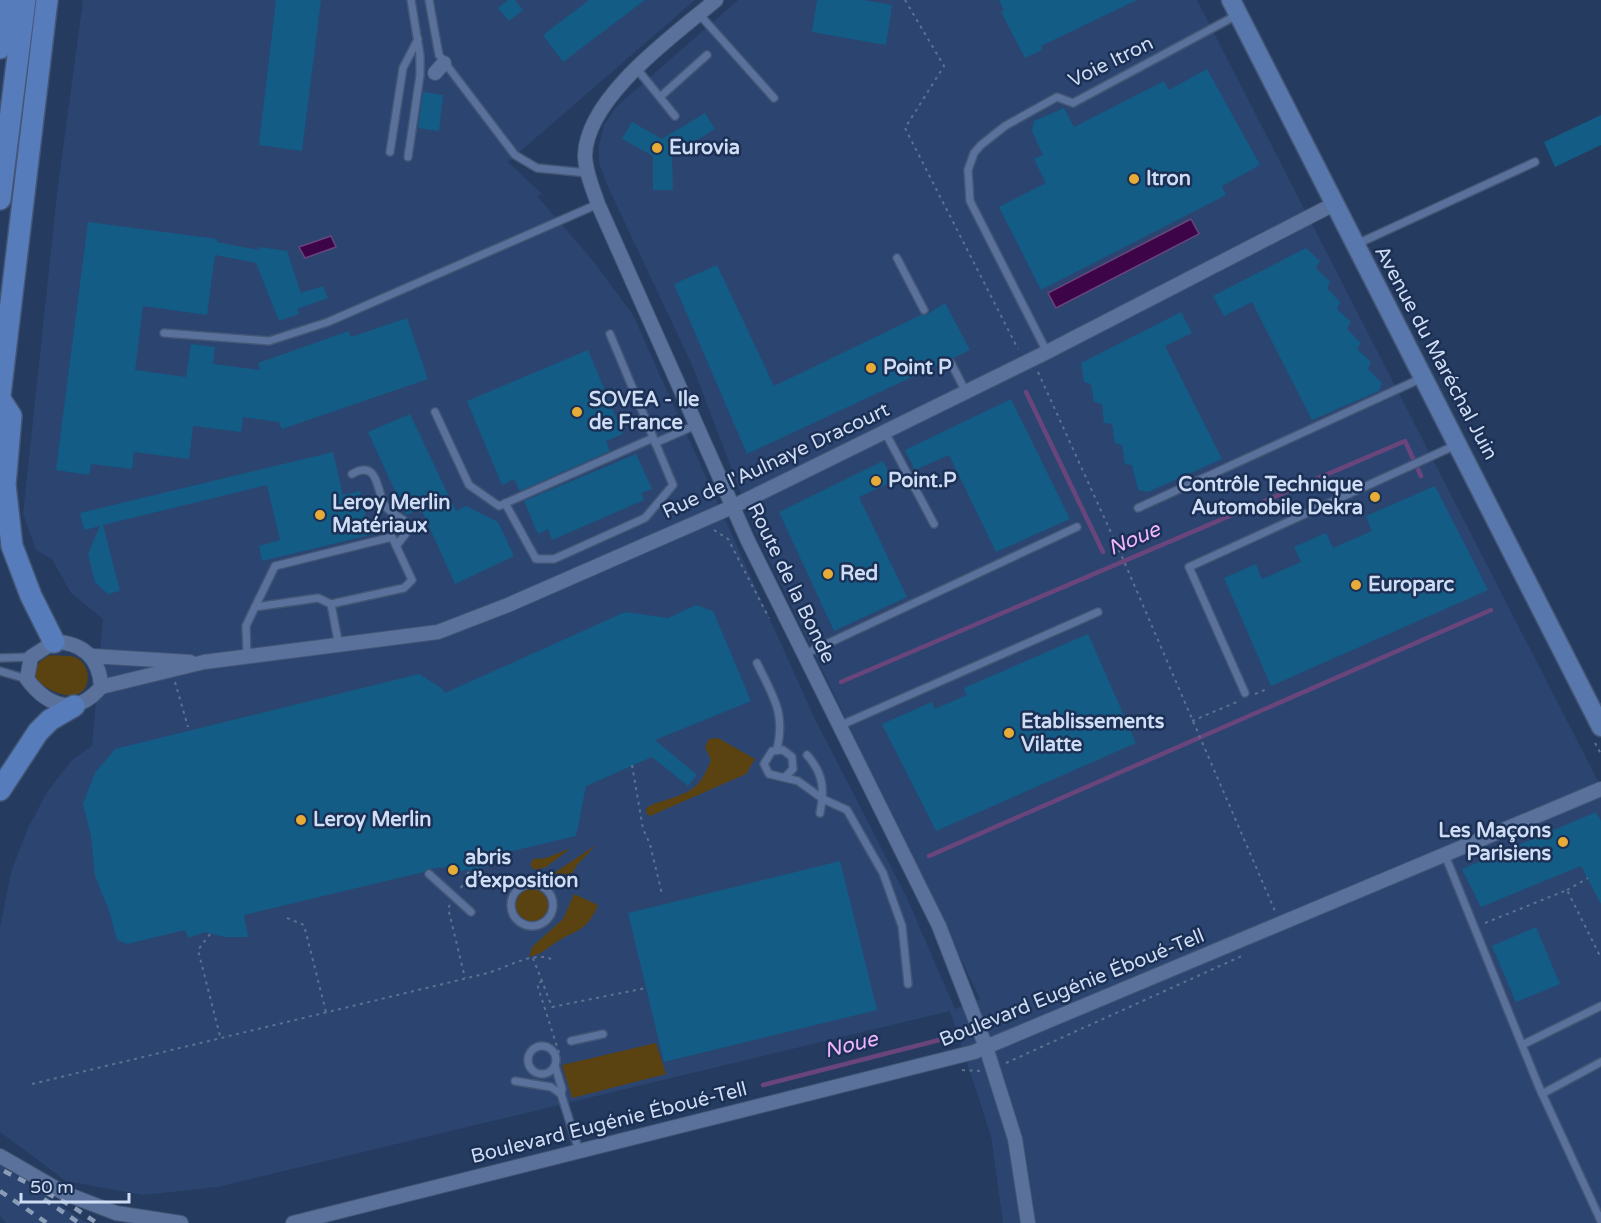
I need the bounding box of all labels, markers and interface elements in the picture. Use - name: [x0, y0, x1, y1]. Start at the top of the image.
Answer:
- street label: Voie Itron: [1065, 31, 1157, 93]
- place label: Eurovia: [669, 136, 740, 160]
- marker: Eurovia: [650, 141, 664, 155]
- place label: Itron: [1146, 167, 1191, 191]
- marker: Itron: [1127, 172, 1141, 186]
- street label: Avenue du Maréchal Juin: [1369, 242, 1503, 464]
- place label: Point P: [883, 356, 952, 380]
- marker: Point P: [864, 361, 878, 375]
- place label: SOVEA - Ile de France: [589, 388, 699, 435]
- street label: Rue de l'Aulnaye Dracourt: [659, 398, 894, 524]
- marker: SOVEA - Ile de France: [570, 405, 584, 419]
- place label: Point.P: [888, 469, 957, 493]
- place label: Contrôle Technique Automobile Dekra: [1178, 473, 1363, 520]
- marker: Point.P: [869, 474, 883, 488]
- marker: Contrôle Technique Automobile Dekra: [1368, 490, 1382, 504]
- place label: Leroy Merlin Matériaux: [332, 491, 450, 538]
- street label: Route de la Bonde: [742, 499, 840, 667]
- marker: Leroy Merlin Matériaux: [313, 508, 327, 522]
- water label: Noue: [1104, 517, 1165, 561]
- place label: Red: [840, 562, 878, 586]
- marker: Red: [821, 567, 835, 581]
- place label: Europarc: [1368, 573, 1454, 597]
- marker: Europarc: [1349, 578, 1363, 592]
- place label: Etablissements Vilatte: [1021, 710, 1165, 757]
- marker: Etablissements Vilatte: [1002, 726, 1016, 740]
- place label: Leroy Merlin: [313, 808, 431, 832]
- marker: Leroy Merlin: [294, 813, 308, 827]
- place label: Les Maçons Parisiens: [1438, 819, 1551, 866]
- marker: Les Maçons Parisiens: [1556, 835, 1570, 849]
- place label: abris d’exposition: [465, 846, 578, 893]
- marker: abris d’exposition: [446, 863, 460, 877]
- street label: Boulevard Eugénie Éboué-Tell: [936, 923, 1208, 1052]
- water label: Noue: [822, 1026, 881, 1064]
- street label: Boulevard Eugénie Éboué-Tell: [468, 1076, 749, 1169]
- scale bar: [21, 1166, 129, 1204]
- text: 50 m: [30, 1176, 74, 1198]

